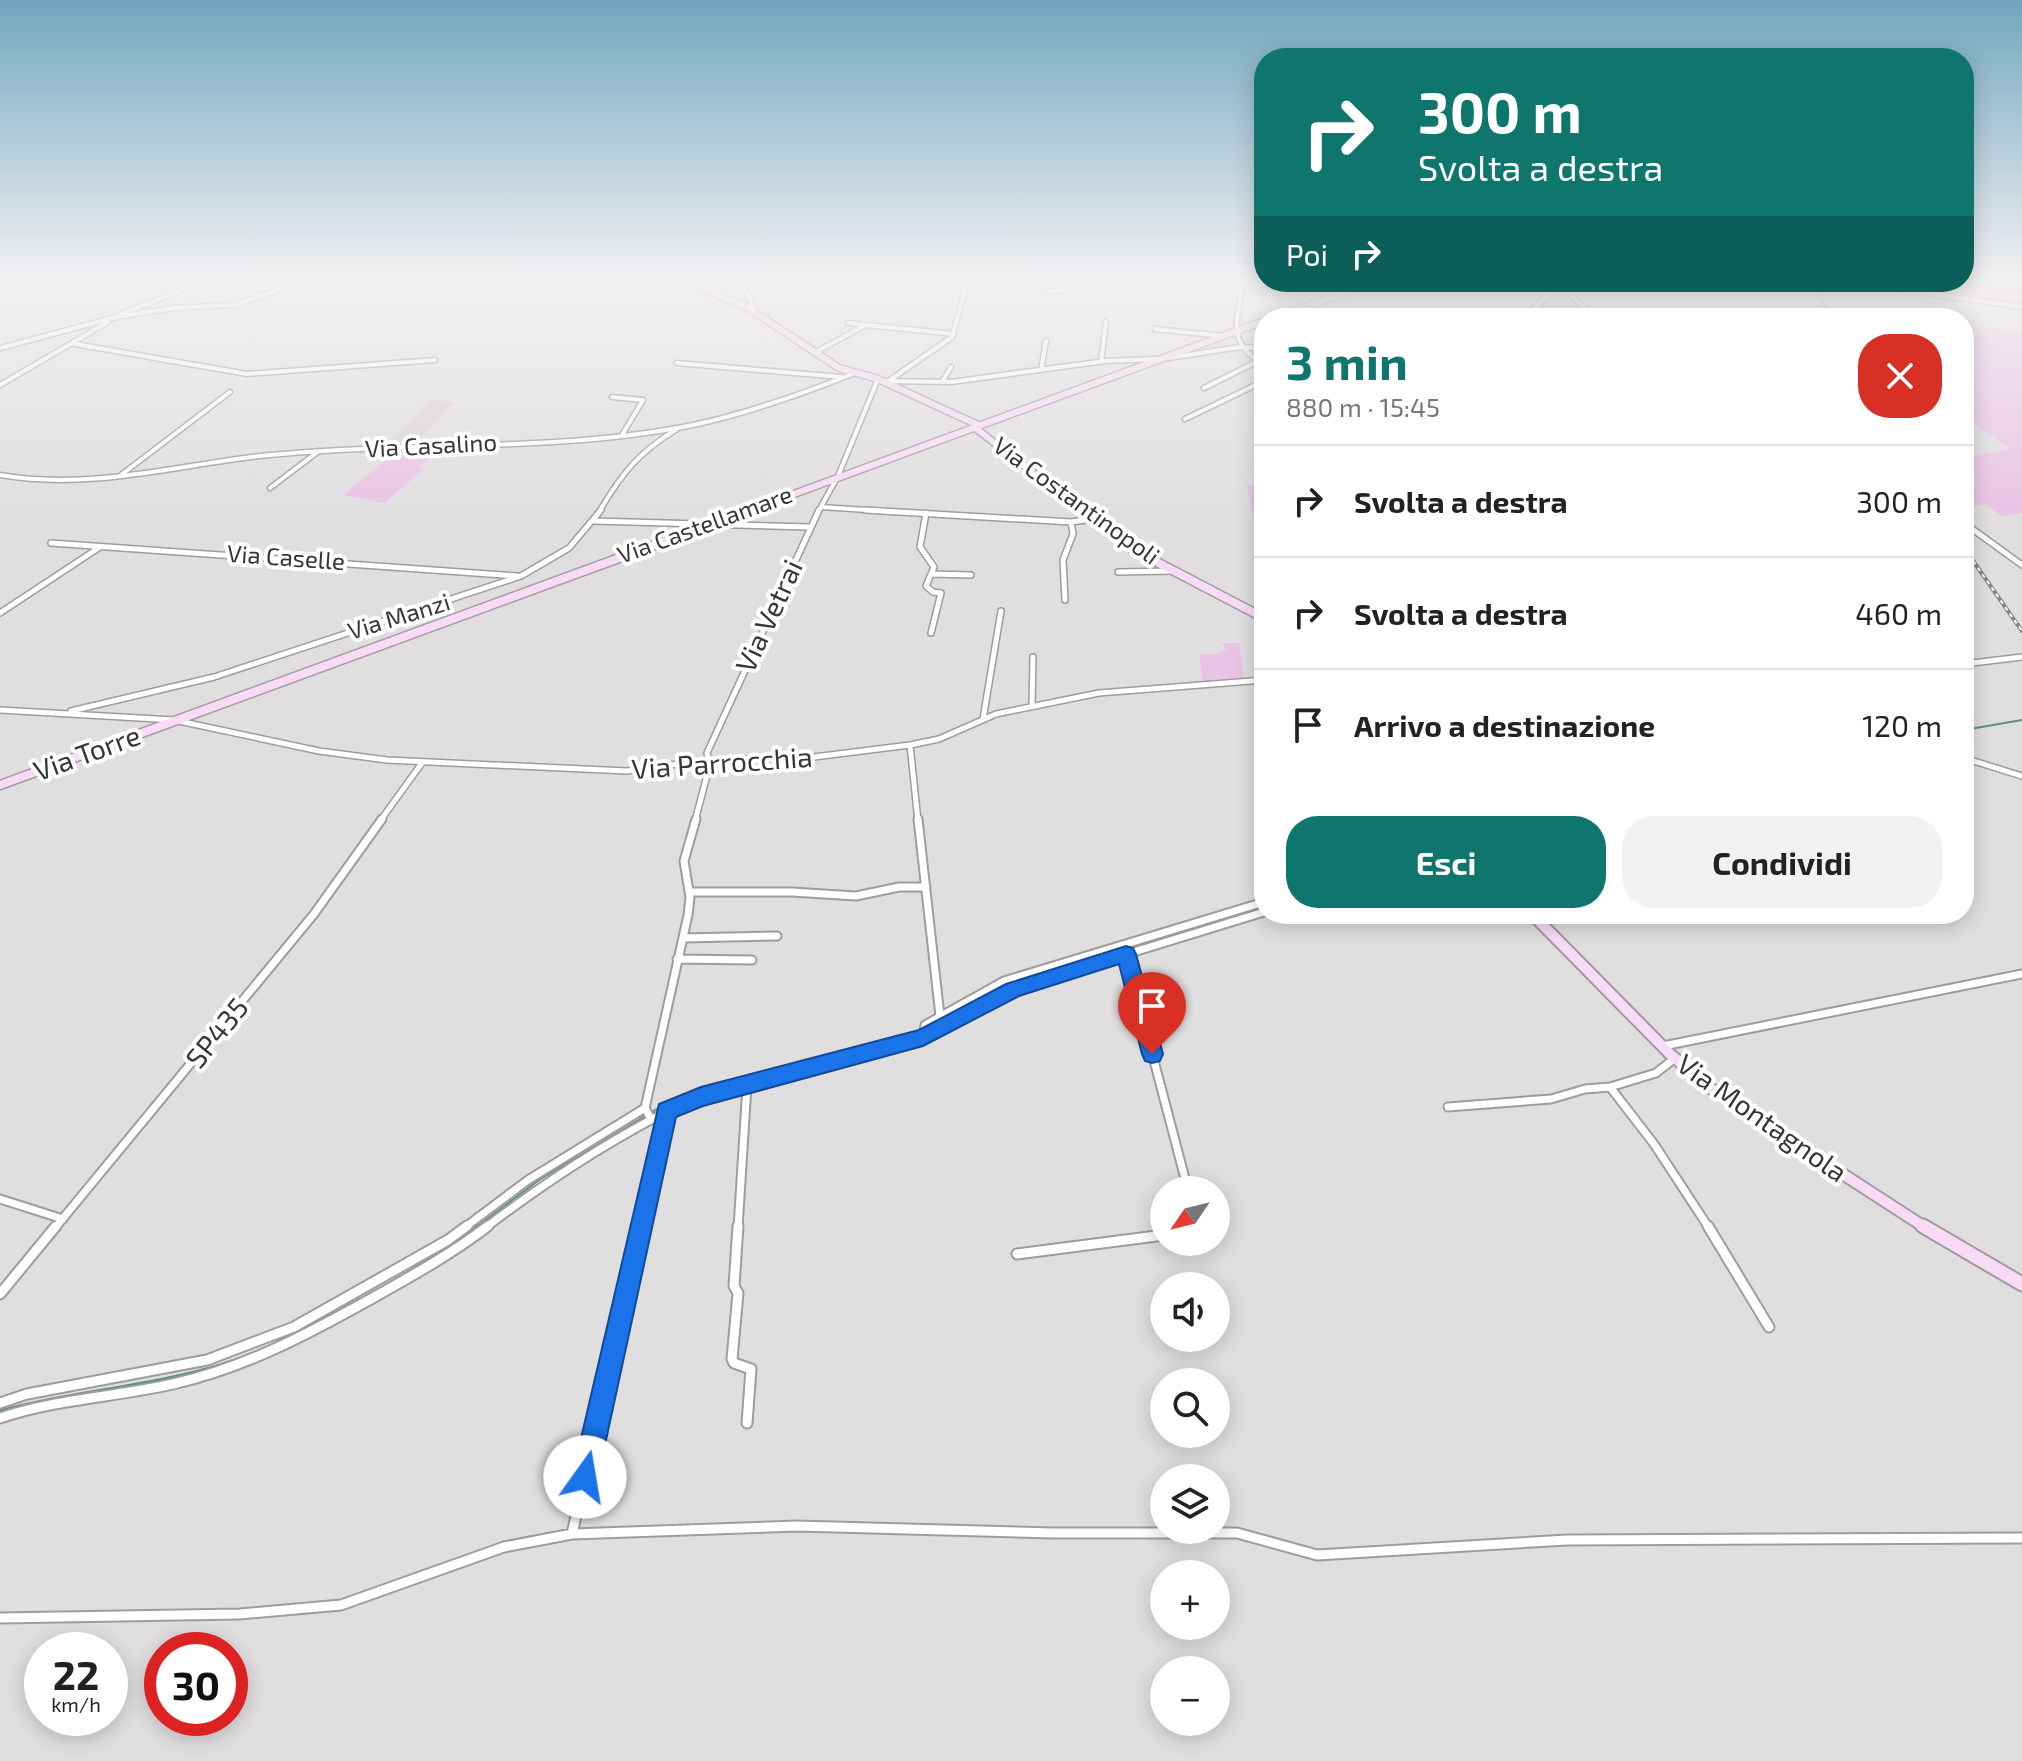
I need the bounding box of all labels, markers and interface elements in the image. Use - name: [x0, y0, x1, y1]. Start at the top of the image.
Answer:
- text: 300 m: [1418, 77, 1582, 144]
- icon: right: [1286, 80, 1390, 184]
- text: Svolta a destra: [1418, 145, 1663, 188]
- icon: right: [1344, 232, 1388, 276]
- text: Poi: [1286, 236, 1328, 272]
- text: 3 min: [1286, 332, 1408, 390]
- button: close: [1858, 334, 1942, 418]
- text: 880 m · 15:45: [1286, 391, 1440, 422]
- street label: Via Casalino: [364, 427, 498, 462]
- street label: Via Costantinopoli: [988, 430, 1166, 570]
- street label: Via Castellamare: [613, 478, 796, 569]
- icon: right: [1286, 479, 1330, 523]
- text: Svolta a destra: [1354, 483, 1568, 519]
- text: 300 m: [1856, 483, 1942, 519]
- street label: Via Caselle: [226, 538, 346, 575]
- street label: Via Vetrai: [727, 554, 809, 677]
- street label: Via Manzi: [344, 586, 453, 645]
- icon: right: [1286, 591, 1330, 635]
- text: Svolta a destra: [1354, 595, 1568, 631]
- text: 460 m: [1855, 595, 1942, 631]
- icon: arrive: [1286, 703, 1330, 747]
- text: Arrivo a destinazione: [1354, 707, 1655, 743]
- text: 120 m: [1862, 707, 1942, 743]
- street label: Via Torre: [29, 717, 145, 787]
- street label: Via Parrocchia: [630, 739, 813, 785]
- button: Esci: [1286, 816, 1606, 908]
- button: Condividi: [1622, 816, 1942, 908]
- pin: [1118, 972, 1186, 1054]
- icon: arrive: [1130, 984, 1174, 1028]
- street label: SP435: [178, 991, 255, 1074]
- street label: Via Montagnola: [1671, 1046, 1854, 1188]
- north arrow: [1150, 1176, 1230, 1256]
- map controls: [1150, 1176, 1230, 1736]
- button: sound: [1150, 1272, 1230, 1352]
- button: search: [1150, 1368, 1230, 1448]
- position arrow: [543, 1435, 627, 1519]
- button: layers: [1150, 1464, 1230, 1544]
- button: +: [1150, 1560, 1230, 1640]
- speed limit sign: 30: [144, 1632, 248, 1736]
- text: 22: [53, 1650, 99, 1698]
- button: −: [1150, 1656, 1230, 1736]
- text: km/h: [51, 1692, 101, 1716]

